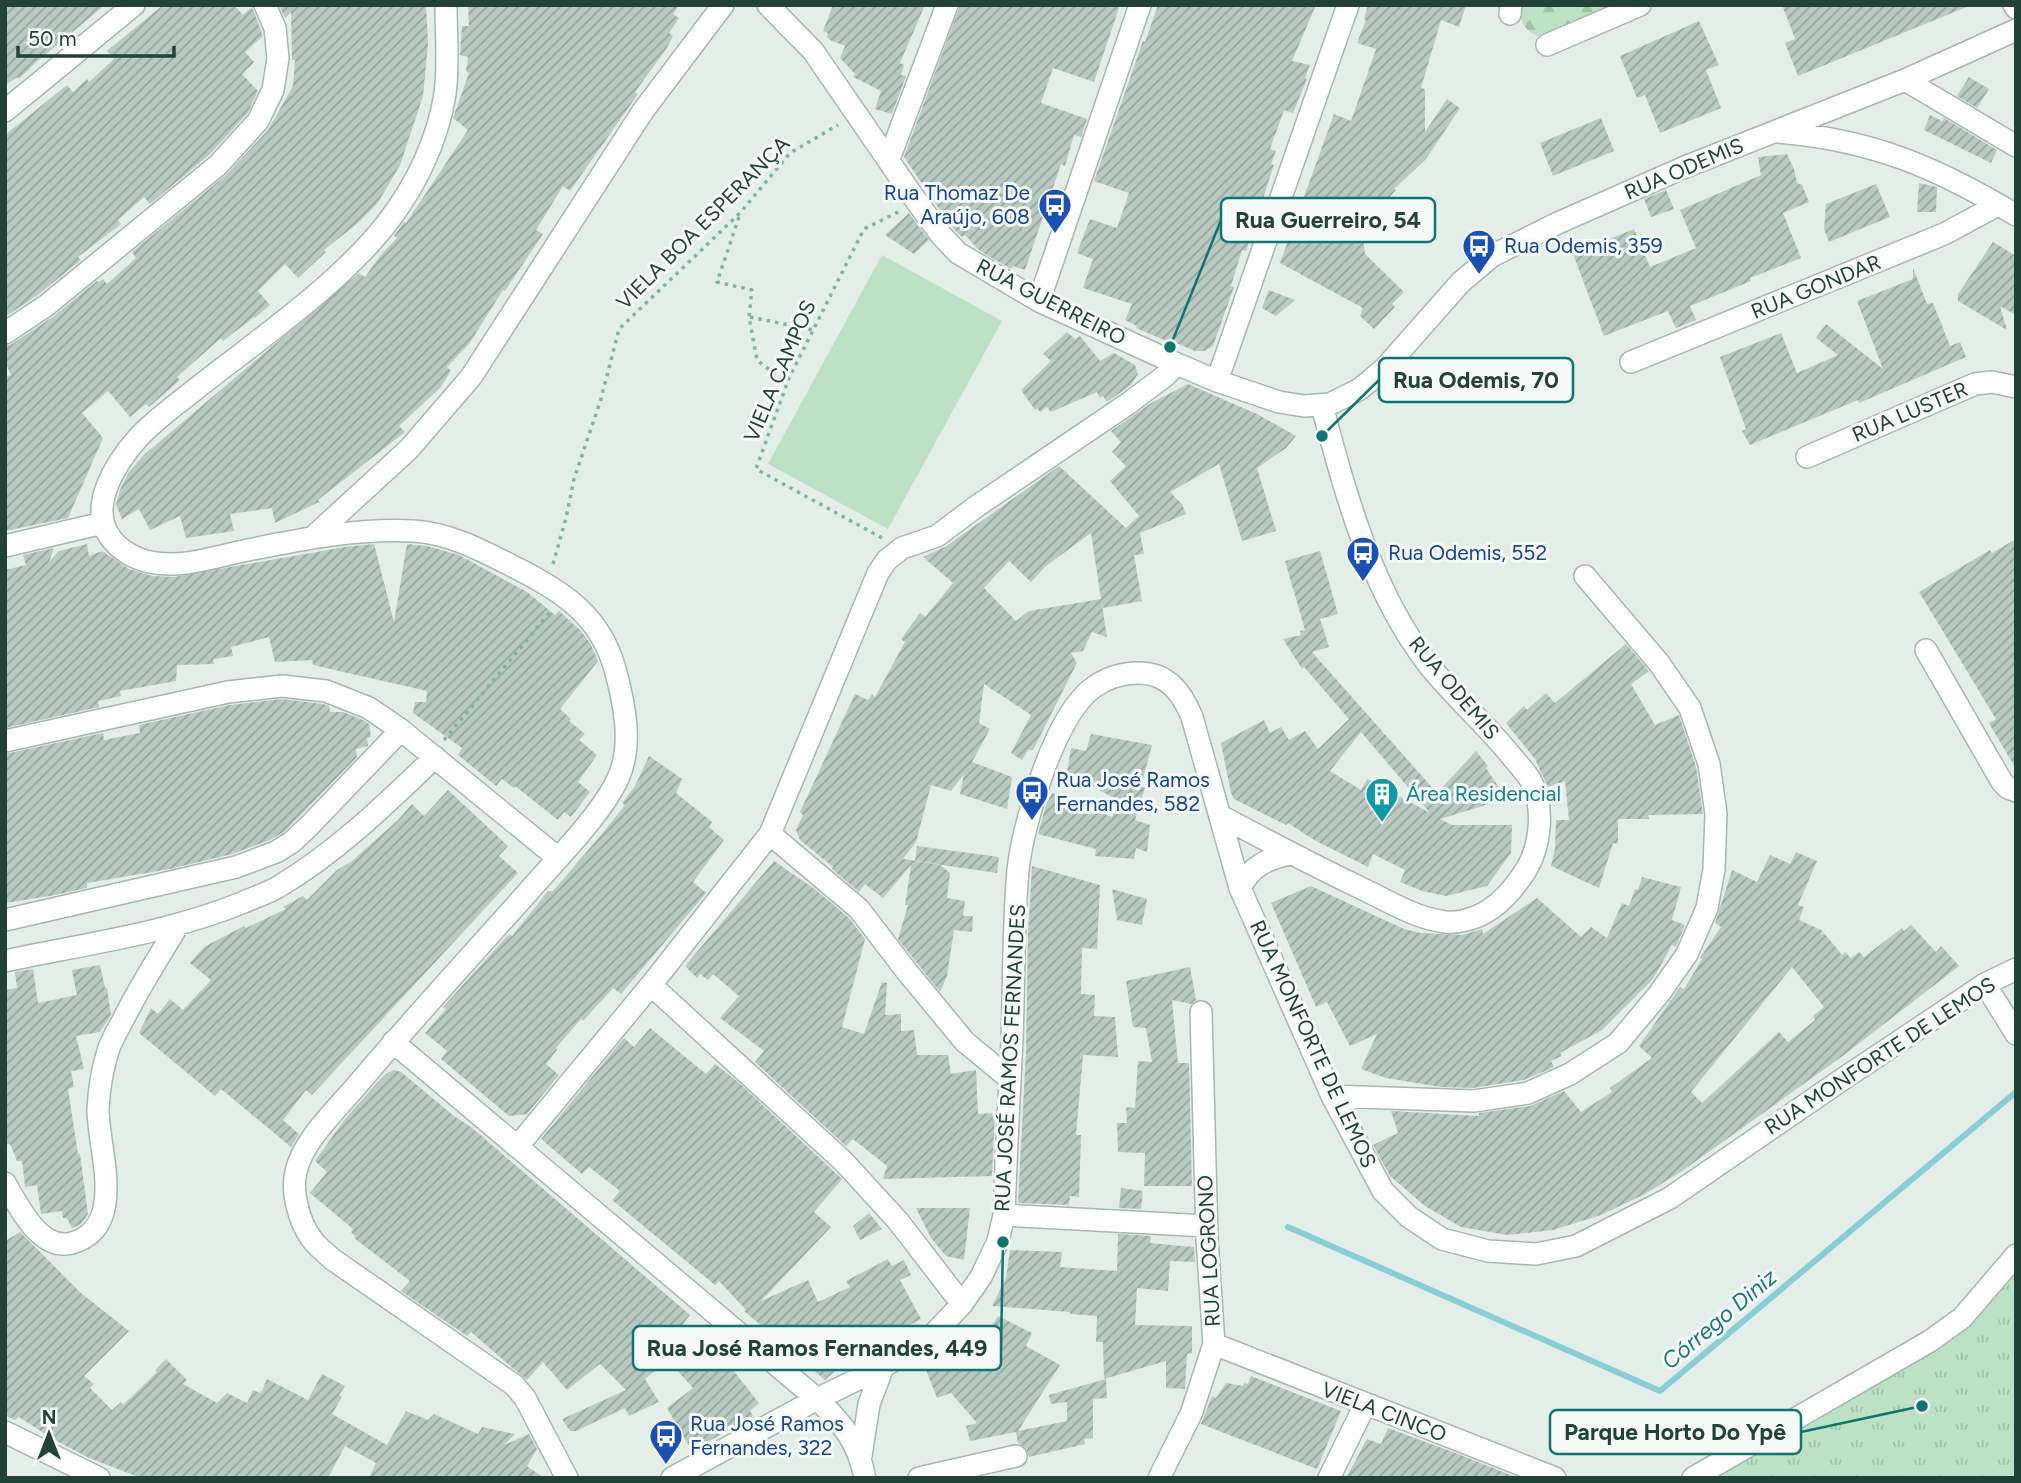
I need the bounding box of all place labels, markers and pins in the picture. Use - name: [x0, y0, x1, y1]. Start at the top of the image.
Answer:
- place label: Rua Thomaz De Araújo, 608: [884, 180, 1030, 229]
- bus stop icon: Rua Thomaz De Araújo, 608: [1036, 186, 1074, 235]
- callout: Rua Guerreiro, 54: [1221, 198, 1435, 242]
- bus stop icon: Rua Odemis, 359: [1460, 227, 1498, 276]
- place label: Rua Odemis, 359: [1504, 233, 1663, 258]
- callout: Rua Odemis, 70: [1379, 358, 1573, 402]
- bus stop icon: Rua Odemis, 552: [1344, 534, 1382, 583]
- place label: Rua Odemis, 552: [1388, 540, 1547, 565]
- place label: Rua José Ramos Fernandes, 582: [1056, 767, 1210, 816]
- bus stop icon: Rua José Ramos Fernandes, 582: [1013, 773, 1051, 822]
- building icon: Área Residencial: [1363, 775, 1401, 824]
- place label: Área Residencial: [1406, 781, 1561, 806]
- callout: Rua José Ramos Fernandes, 449: [633, 1326, 1001, 1370]
- callout: Parque Horto Do Ypê: [1550, 1410, 1801, 1454]
- place label: Rua José Ramos Fernandes, 322: [690, 1411, 844, 1460]
- bus stop icon: Rua José Ramos Fernandes, 322: [647, 1417, 685, 1466]

